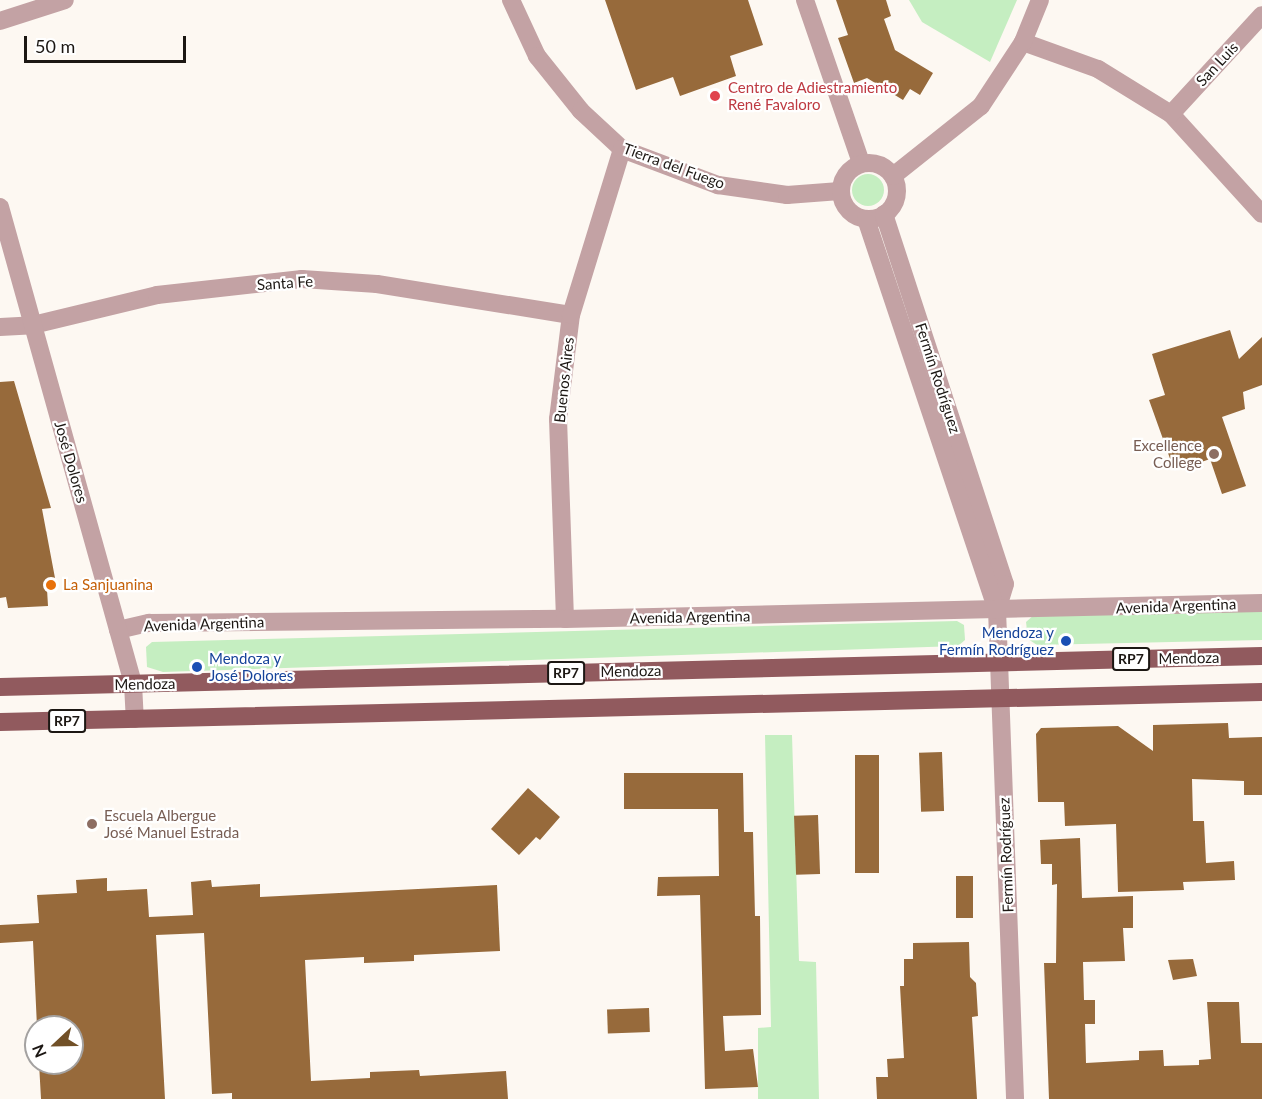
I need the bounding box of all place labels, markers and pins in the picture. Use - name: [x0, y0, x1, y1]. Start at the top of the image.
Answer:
- place label: Centro de Adiestramiento René Favaloro: [728, 78, 898, 113]
- marker: Centro de Adiestramiento René Favaloro: [706, 87, 724, 105]
- place label: Excellence College: [1133, 436, 1202, 471]
- marker: Excellence College: [1207, 447, 1221, 461]
- place label: La Sanjuanina: [63, 576, 153, 594]
- marker: La Sanjuanina: [44, 578, 58, 592]
- place label: Mendoza y Fermín Rodríguez: [939, 623, 1054, 658]
- marker: Mendoza y Fermín Rodríguez: [1059, 634, 1073, 648]
- place label: Mendoza y José Dolores: [209, 649, 293, 684]
- marker: Mendoza y José Dolores: [190, 660, 204, 674]
- place label: Escuela Albergue José Manuel Estrada: [104, 806, 239, 841]
- marker: Escuela Albergue José Manuel Estrada: [85, 817, 99, 831]

